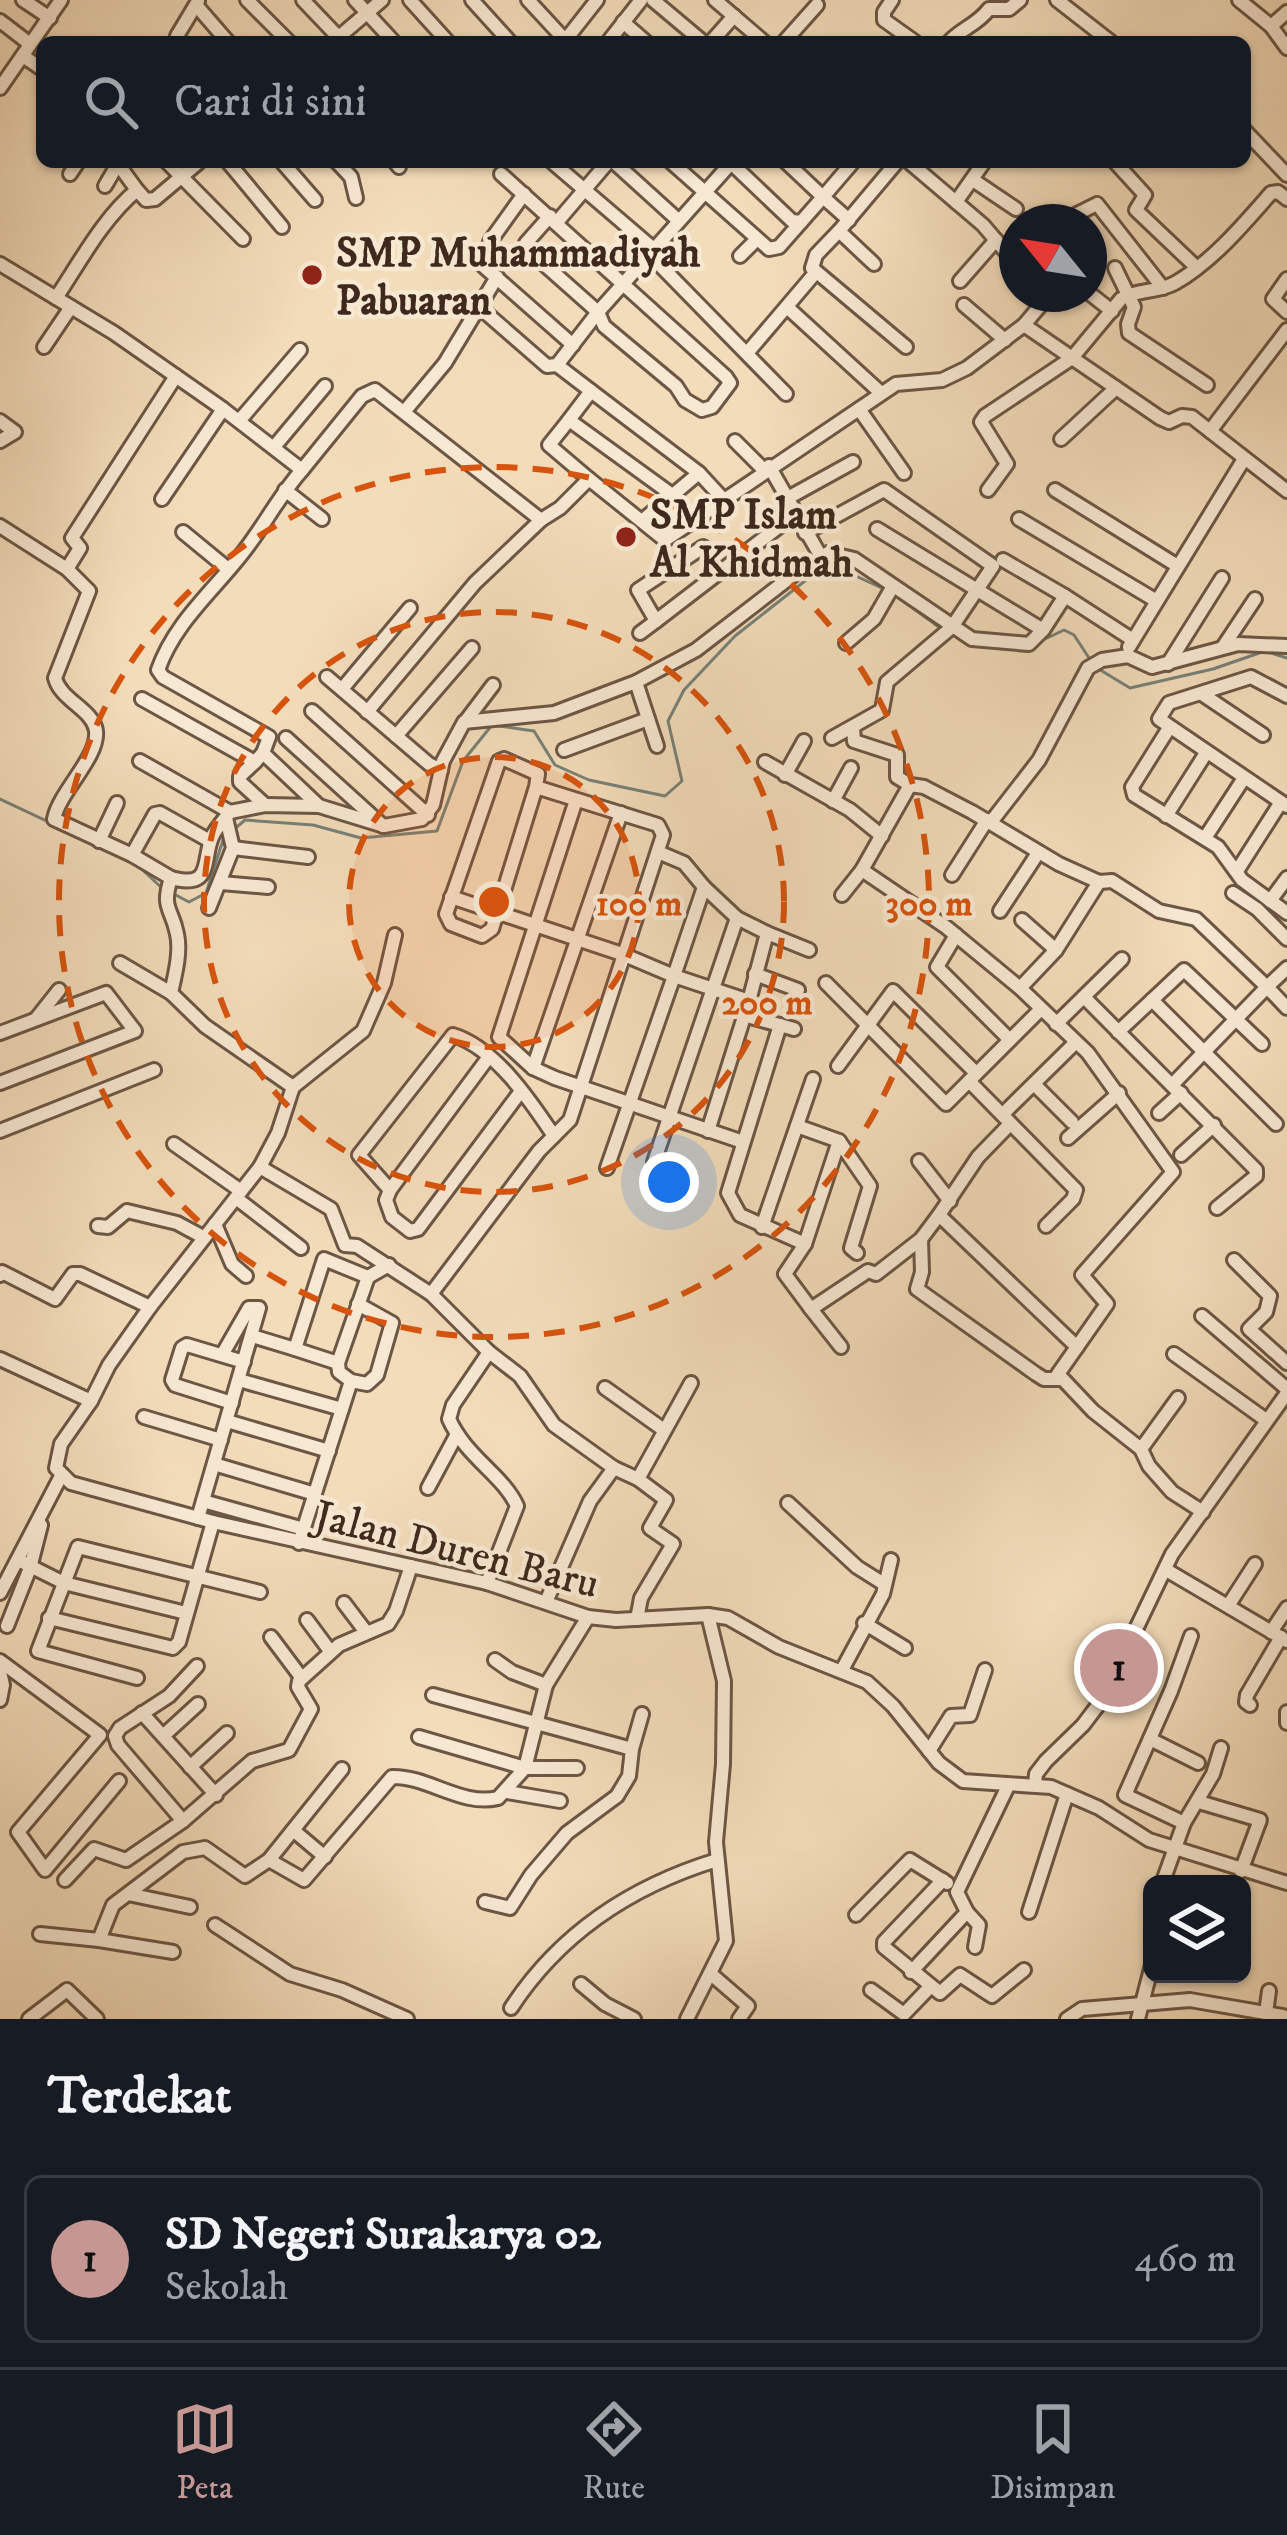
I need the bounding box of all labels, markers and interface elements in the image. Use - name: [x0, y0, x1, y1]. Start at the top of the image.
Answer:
- search box: [36, 36, 1251, 168]
- icon: search: [78, 69, 144, 135]
- text: Cari di sini: [174, 74, 366, 130]
- north arrow: [999, 204, 1107, 312]
- place label: SMP Muhammadiyah Pabuaran: [336, 228, 701, 328]
- marker: SMP Muhammadiyah Pabuaran: [299, 262, 325, 288]
- place label: SMP Islam Al Khidmah: [649, 490, 854, 590]
- marker: SMP Islam Al Khidmah: [613, 524, 639, 550]
- centre of rings: [473, 881, 515, 923]
- text: 100 m: [596, 882, 682, 927]
- text: 300 m: [886, 882, 972, 927]
- text: 200 m: [721, 981, 813, 1026]
- your location: [639, 1152, 699, 1212]
- street label: Jalan Duren Baru: [305, 1490, 604, 1611]
- pin: 1: [1080, 1623, 1158, 1713]
- map controls: [1143, 1875, 1251, 1983]
- button: layers: [1143, 1875, 1251, 1983]
- text: Terdekat: [48, 2065, 231, 2129]
- text: SD Negeri Surakarya 02: [165, 2207, 601, 2263]
- text: 1: [83, 2235, 97, 2284]
- text: 460 m: [1135, 2235, 1236, 2284]
- text: Sekolah: [165, 2263, 288, 2312]
- tab: Peta: [172, 2396, 238, 2509]
- tab: Rute: [581, 2396, 647, 2509]
- tab: Disimpan: [990, 2396, 1115, 2509]

